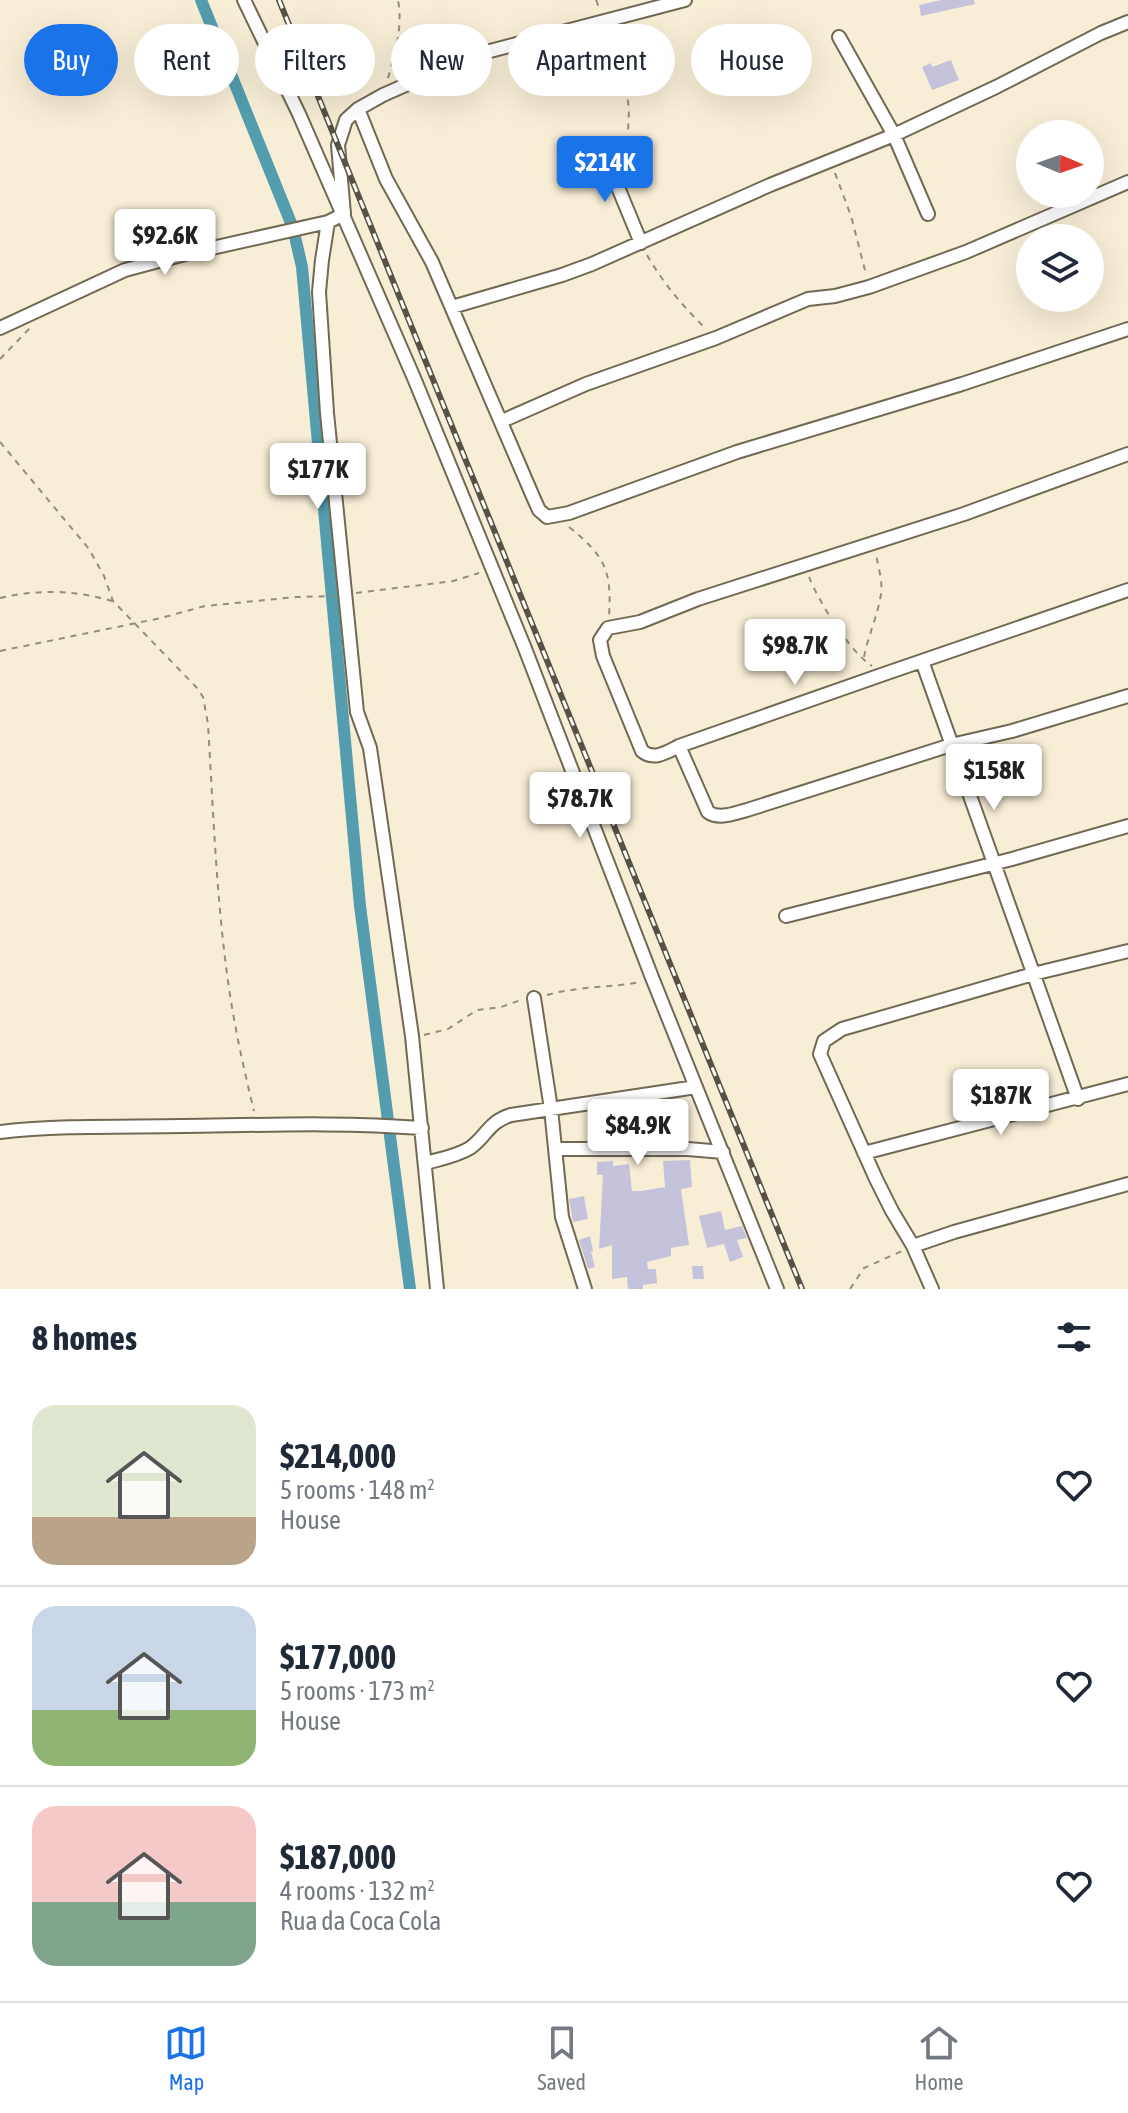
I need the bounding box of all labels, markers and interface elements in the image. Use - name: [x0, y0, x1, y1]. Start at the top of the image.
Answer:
- chip: Buy: [24, 24, 118, 96]
- chip: Rent: [134, 24, 239, 96]
- chip: Filters: [255, 24, 375, 96]
- chip: New: [391, 24, 492, 96]
- chip: Apartment: [508, 24, 675, 96]
- chip: House: [691, 24, 812, 96]
- north arrow: [1016, 120, 1104, 208]
- map controls: [1016, 120, 1104, 312]
- pin: $214K: [549, 136, 661, 204]
- text: $214K: [575, 147, 635, 177]
- pin: $92.6K: [100, 209, 230, 277]
- text: $92.6K: [133, 220, 197, 250]
- button: layers: [1016, 224, 1104, 312]
- pin: $177K: [262, 443, 374, 511]
- text: $177K: [288, 454, 348, 484]
- pin: $98.7K: [730, 619, 860, 687]
- text: $98.7K: [763, 630, 827, 660]
- pin: $158K: [938, 744, 1050, 812]
- text: $158K: [964, 755, 1024, 785]
- pin: $78.7K: [515, 772, 645, 840]
- text: $78.7K: [548, 783, 612, 813]
- pin: $187K: [945, 1069, 1057, 1137]
- text: $187K: [971, 1080, 1031, 1110]
- pin: $84.9K: [573, 1099, 703, 1167]
- text: $84.9K: [606, 1110, 670, 1140]
- icon: filters: [1052, 1315, 1096, 1359]
- text: 8 homes: [32, 1318, 137, 1357]
- text: $214,000: [280, 1436, 396, 1475]
- icon: home: [96, 1437, 192, 1533]
- icon: heart: [1052, 1463, 1096, 1507]
- text: 5 rooms · 148 m²: [280, 1475, 435, 1505]
- text: House: [280, 1505, 341, 1535]
- text: $177,000: [280, 1637, 396, 1676]
- icon: home: [96, 1638, 192, 1734]
- icon: heart: [1052, 1664, 1096, 1708]
- text: 5 rooms · 173 m²: [280, 1676, 435, 1706]
- text: House: [280, 1706, 341, 1736]
- text: $187,000: [280, 1837, 396, 1876]
- icon: home: [96, 1838, 192, 1934]
- icon: heart: [1052, 1864, 1096, 1908]
- text: 4 rooms · 132 m²: [280, 1876, 435, 1906]
- text: Rua da Coca Cola: [280, 1906, 441, 1936]
- tab: Map: [164, 2021, 208, 2095]
- tab: Saved: [537, 2021, 586, 2095]
- tab: Home: [915, 2021, 964, 2095]

